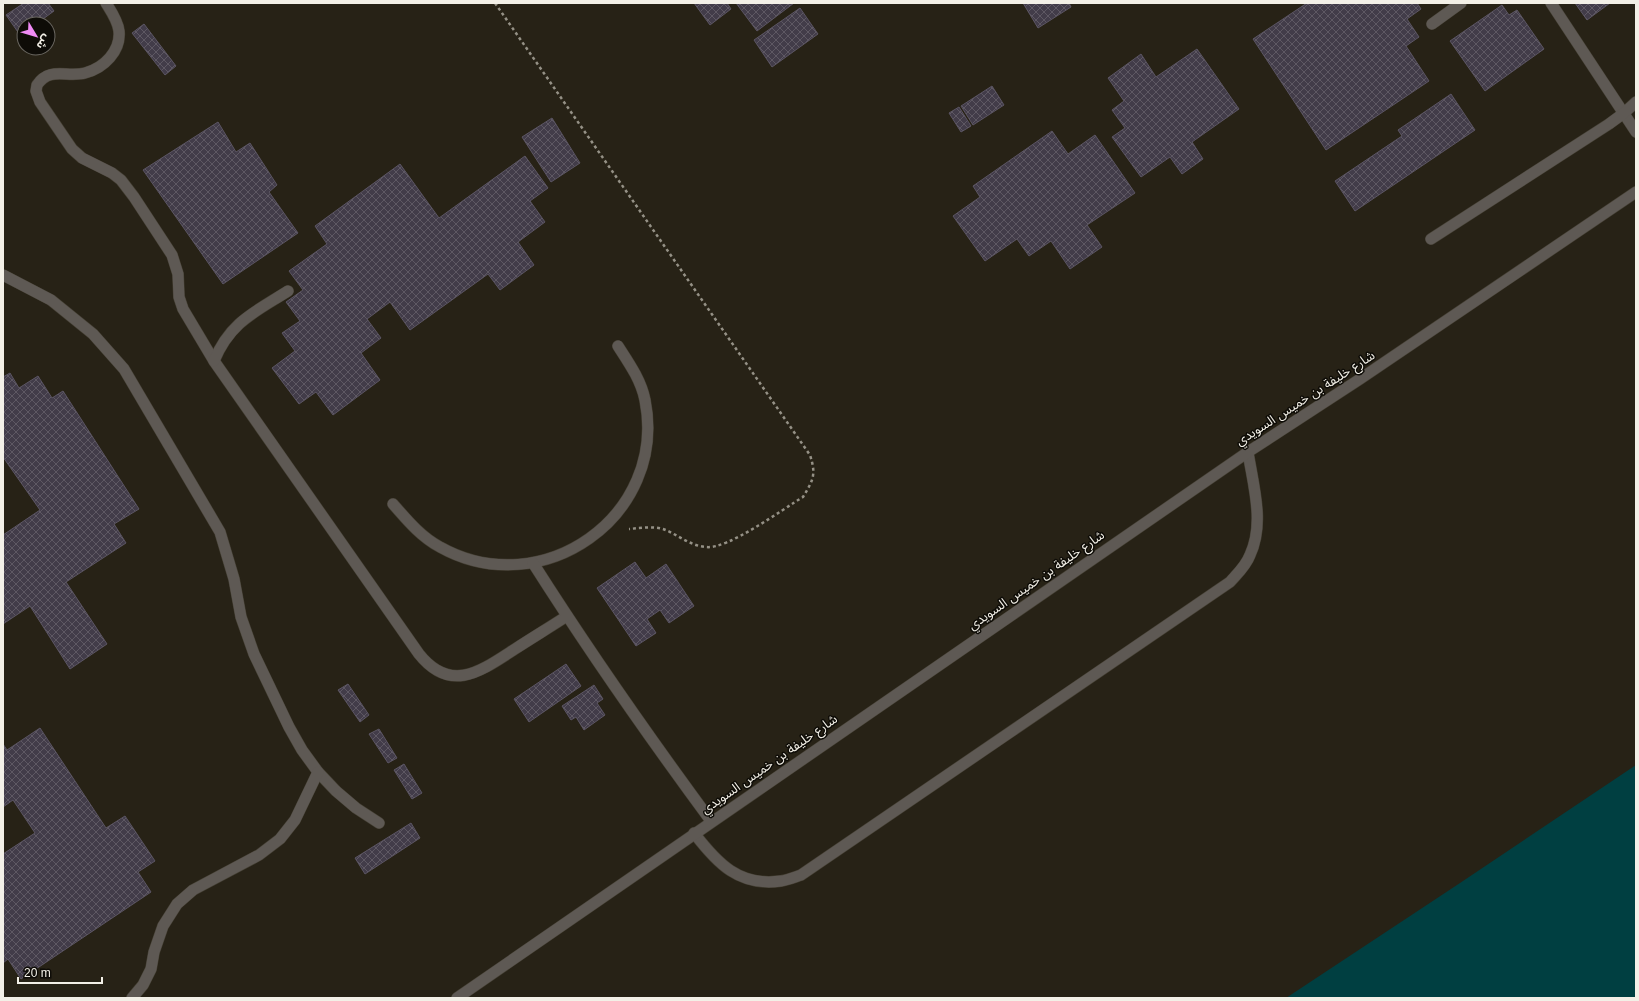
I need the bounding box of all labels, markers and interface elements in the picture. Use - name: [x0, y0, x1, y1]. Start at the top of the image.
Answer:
- north arrow: [16, 16, 56, 56]
- text: ش: [34, 32, 53, 52]
- street label: شارع خليفة بن خميس السويدي: [1233, 347, 1379, 451]
- street label: شارع خليفة بن خميس السويدي: [965, 527, 1109, 635]
- street label: شارع خليفة بن خميس السويدي: [698, 711, 842, 819]
- scale bar: [18, 959, 102, 985]
- text: 20 m: [24, 966, 51, 980]

